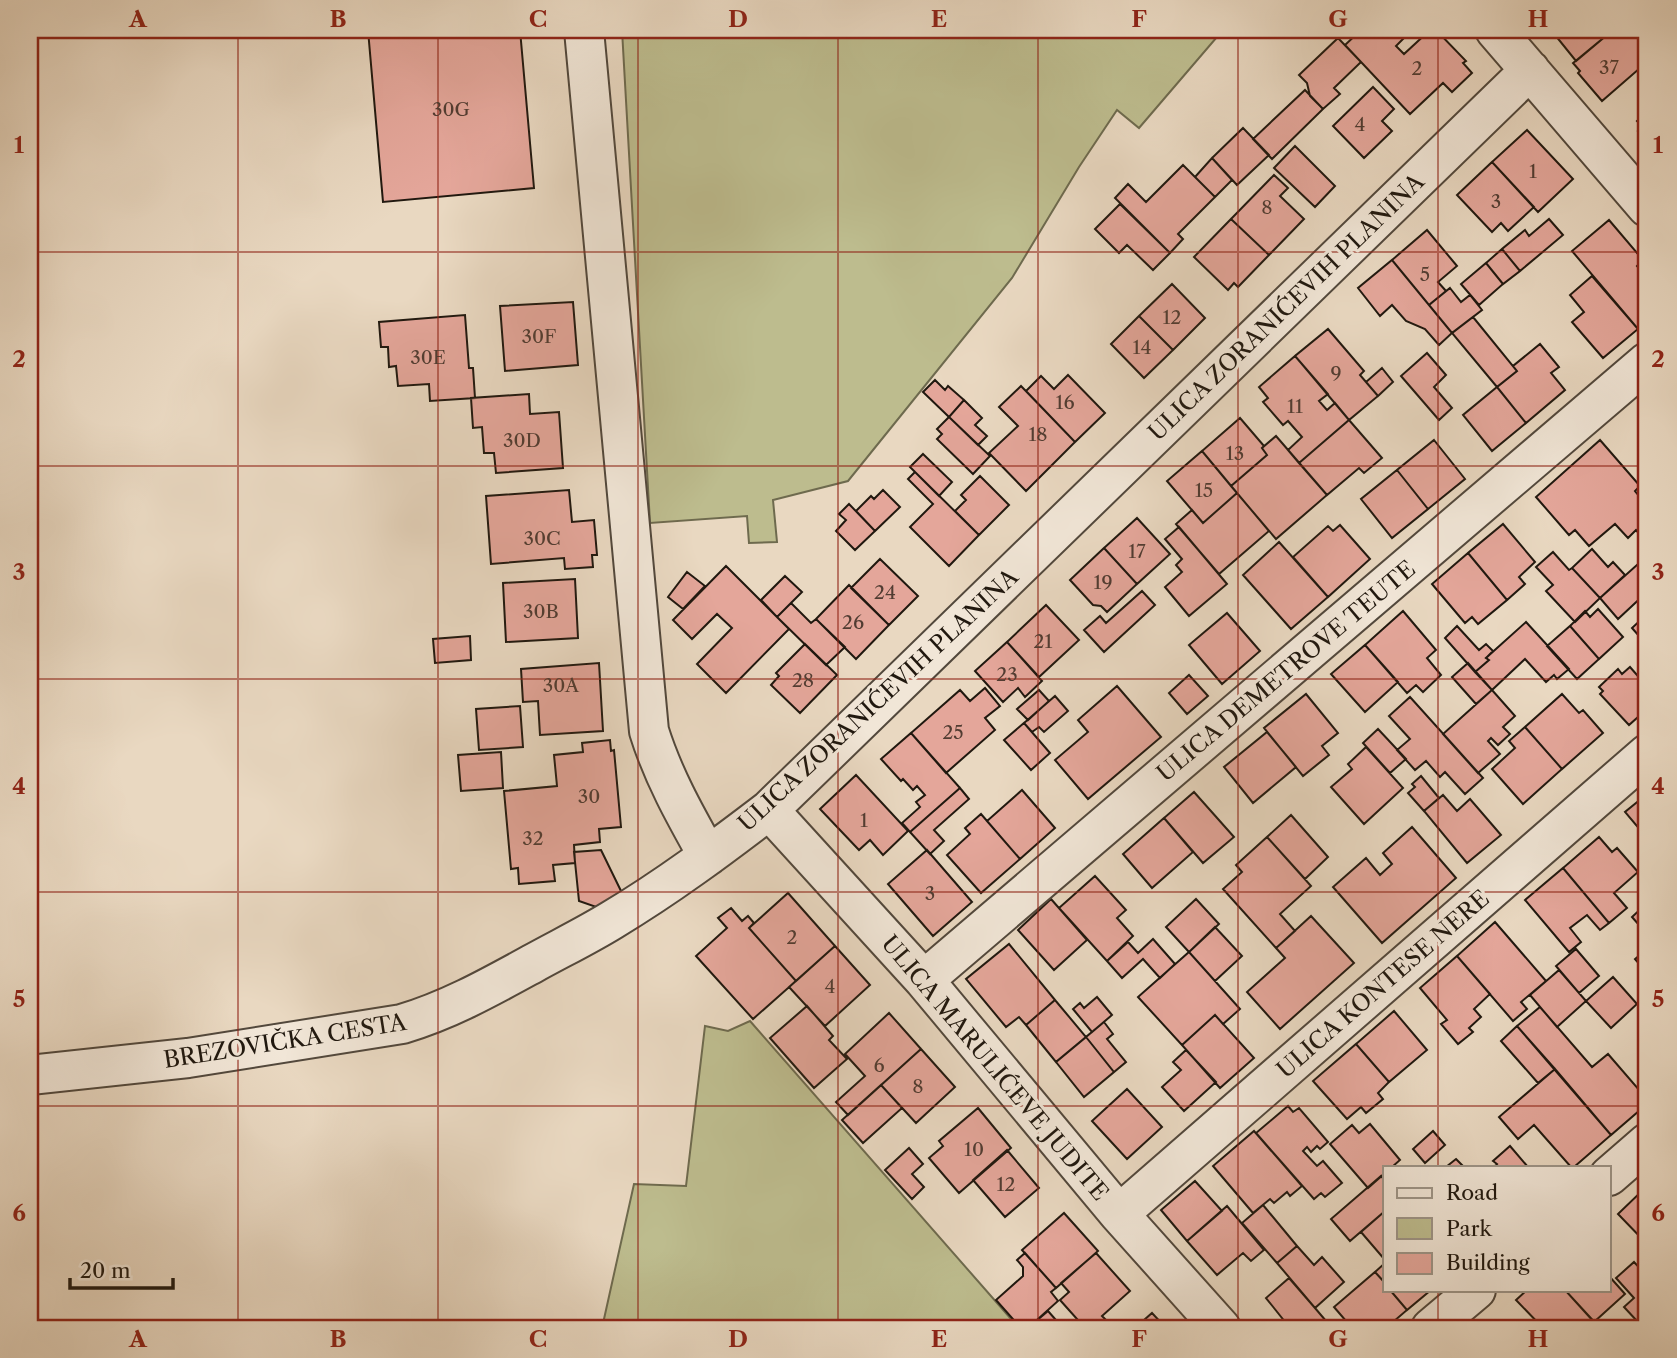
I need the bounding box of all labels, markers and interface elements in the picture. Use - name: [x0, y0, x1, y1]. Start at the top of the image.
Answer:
- text: A: [128, 5, 148, 33]
- text: B: [329, 5, 347, 33]
- text: C: [529, 5, 547, 33]
- text: D: [728, 5, 748, 33]
- text: E: [931, 5, 947, 33]
- text: F: [1131, 5, 1147, 33]
- text: G: [1328, 5, 1348, 33]
- text: H: [1528, 5, 1549, 33]
- house number: 37: [1599, 56, 1620, 79]
- house number: 2: [1412, 57, 1423, 80]
- house number: 30G: [432, 98, 470, 121]
- house number: 4: [1355, 113, 1366, 136]
- text: 1: [14, 131, 25, 159]
- text: 1: [1653, 131, 1664, 159]
- house number: 1: [1529, 160, 1537, 183]
- street label: ULICA ZORANIĆEVIH PLANINA: [1142, 167, 1430, 446]
- house number: 3: [1491, 190, 1501, 213]
- house number: 8: [1261, 196, 1273, 219]
- house number: 5: [1420, 263, 1430, 286]
- house number: 12: [1163, 306, 1182, 329]
- house number: 30F: [522, 325, 556, 348]
- house number: 14: [1133, 336, 1151, 359]
- text: 2: [12, 345, 26, 373]
- text: 2: [1651, 345, 1665, 373]
- house number: 30E: [410, 346, 446, 369]
- house number: 9: [1330, 362, 1342, 385]
- house number: 16: [1055, 391, 1075, 414]
- house number: 11: [1287, 395, 1303, 418]
- house number: 18: [1028, 423, 1048, 446]
- house number: 30D: [503, 429, 541, 452]
- house number: 13: [1226, 442, 1244, 465]
- house number: 15: [1195, 479, 1213, 502]
- house number: 30C: [523, 527, 561, 550]
- house number: 17: [1128, 540, 1146, 563]
- street label: ULICA DEMETROVE TEUTE: [1151, 555, 1421, 787]
- text: 3: [13, 558, 26, 586]
- text: 3: [1652, 558, 1665, 586]
- street label: ULICA ZORANIĆEVIH PLANINA: [732, 562, 1024, 837]
- house number: 19: [1093, 571, 1113, 594]
- house number: 24: [874, 581, 896, 604]
- house number: 30B: [523, 600, 559, 623]
- house number: 26: [842, 611, 864, 634]
- house number: 21: [1034, 630, 1052, 653]
- house number: 23: [996, 663, 1018, 686]
- house number: 28: [792, 669, 814, 692]
- house number: 30A: [543, 674, 580, 697]
- house number: 25: [942, 721, 964, 744]
- text: 4: [12, 772, 26, 800]
- text: 4: [1651, 772, 1665, 800]
- house number: 30: [578, 785, 600, 808]
- house number: 1: [860, 809, 868, 832]
- house number: 32: [522, 827, 544, 850]
- house number: 3: [925, 882, 935, 905]
- street label: ULICA KONTESE NERE: [1271, 884, 1495, 1084]
- house number: 2: [787, 926, 798, 949]
- street label: ULICA MARULIĆEVE JUDITE: [876, 930, 1114, 1206]
- house number: 4: [825, 975, 836, 998]
- text: 5: [13, 985, 25, 1013]
- text: 5: [1652, 985, 1664, 1013]
- street label: BREZOVIČKA CESTA: [162, 1008, 409, 1074]
- house number: 6: [873, 1054, 885, 1077]
- house number: 8: [912, 1075, 924, 1098]
- house number: 10: [964, 1138, 984, 1161]
- legend: [1383, 1166, 1610, 1292]
- house number: 12: [997, 1173, 1016, 1196]
- text: Road: [1446, 1180, 1498, 1205]
- text: 6: [12, 1199, 26, 1227]
- text: 6: [1651, 1199, 1665, 1227]
- text: Park: [1446, 1216, 1492, 1241]
- scale bar: [70, 1246, 173, 1290]
- text: Building: [1446, 1250, 1531, 1275]
- text: 20 m: [80, 1258, 131, 1283]
- text: A: [128, 1325, 148, 1353]
- text: B: [329, 1325, 347, 1353]
- text: C: [529, 1325, 547, 1353]
- text: D: [728, 1325, 748, 1353]
- text: E: [931, 1325, 947, 1353]
- text: F: [1131, 1325, 1147, 1353]
- text: G: [1328, 1325, 1348, 1353]
- text: H: [1528, 1325, 1549, 1353]

